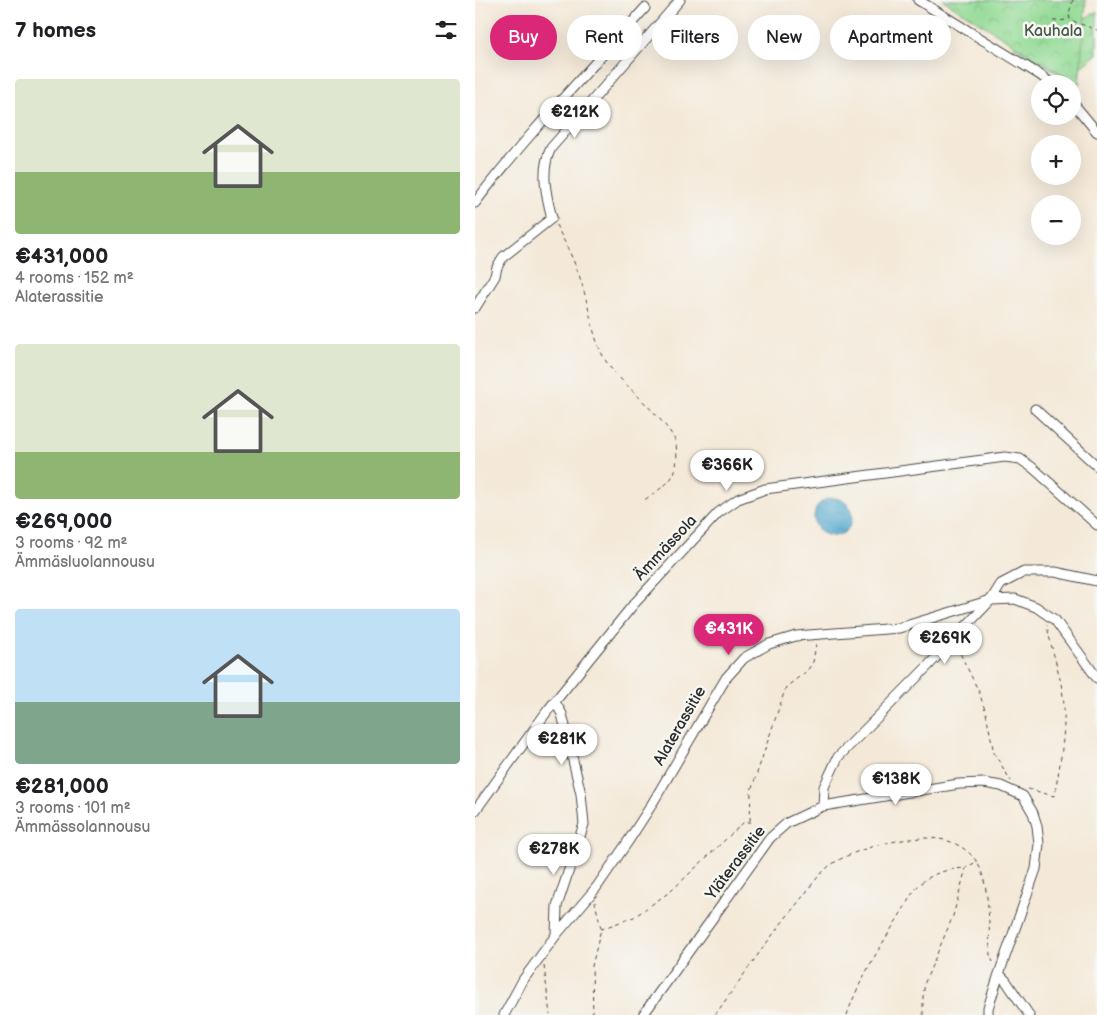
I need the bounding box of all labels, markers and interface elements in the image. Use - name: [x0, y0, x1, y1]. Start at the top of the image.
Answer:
- chip: Buy: [490, 15, 557, 60]
- chip: Rent: [567, 15, 642, 60]
- chip: Filters: [652, 15, 738, 60]
- chip: New: [748, 15, 820, 60]
- chip: Apartment: [830, 15, 951, 60]
- icon: filters: [432, 16, 460, 44]
- text: 7 homes: [15, 18, 96, 43]
- park label: Kauhala: [1024, 22, 1082, 41]
- map controls: [1031, 75, 1081, 245]
- button: locate: [1031, 75, 1081, 125]
- pin: €212K: [540, 96, 610, 139]
- text: €212K: [551, 103, 599, 122]
- icon: home: [193, 111, 283, 201]
- button: +: [1031, 135, 1081, 185]
- button: −: [1031, 195, 1081, 245]
- text: €431,000: [15, 244, 108, 269]
- text: 4 rooms · 152 m²: [15, 269, 134, 288]
- text: Alaterassitie: [15, 288, 103, 307]
- icon: home: [193, 376, 283, 466]
- pin: €366K: [692, 450, 762, 492]
- text: €366K: [701, 456, 753, 475]
- text: €269,000: [15, 509, 112, 534]
- street label: Ämmässola: [629, 510, 701, 585]
- text: 3 rooms · 92 m²: [15, 534, 128, 553]
- text: Ämmäsluolannousu: [15, 553, 155, 572]
- pin: €431K: [694, 614, 764, 656]
- text: €431K: [705, 620, 753, 639]
- pin: €269K: [910, 622, 980, 665]
- text: €269K: [919, 629, 971, 648]
- icon: home: [193, 641, 283, 731]
- street label: Alaterassitie: [650, 683, 711, 769]
- pin: €281K: [527, 724, 597, 766]
- text: €281K: [538, 730, 586, 749]
- pin: €138K: [861, 764, 931, 806]
- text: €138K: [872, 770, 920, 789]
- text: €281,000: [15, 774, 109, 799]
- text: 3 rooms · 101 m²: [15, 799, 131, 818]
- text: Ämmässolannousu: [15, 818, 150, 837]
- street label: Yläterassitie: [701, 822, 770, 905]
- pin: €278K: [519, 834, 589, 876]
- text: €278K: [529, 840, 579, 859]

